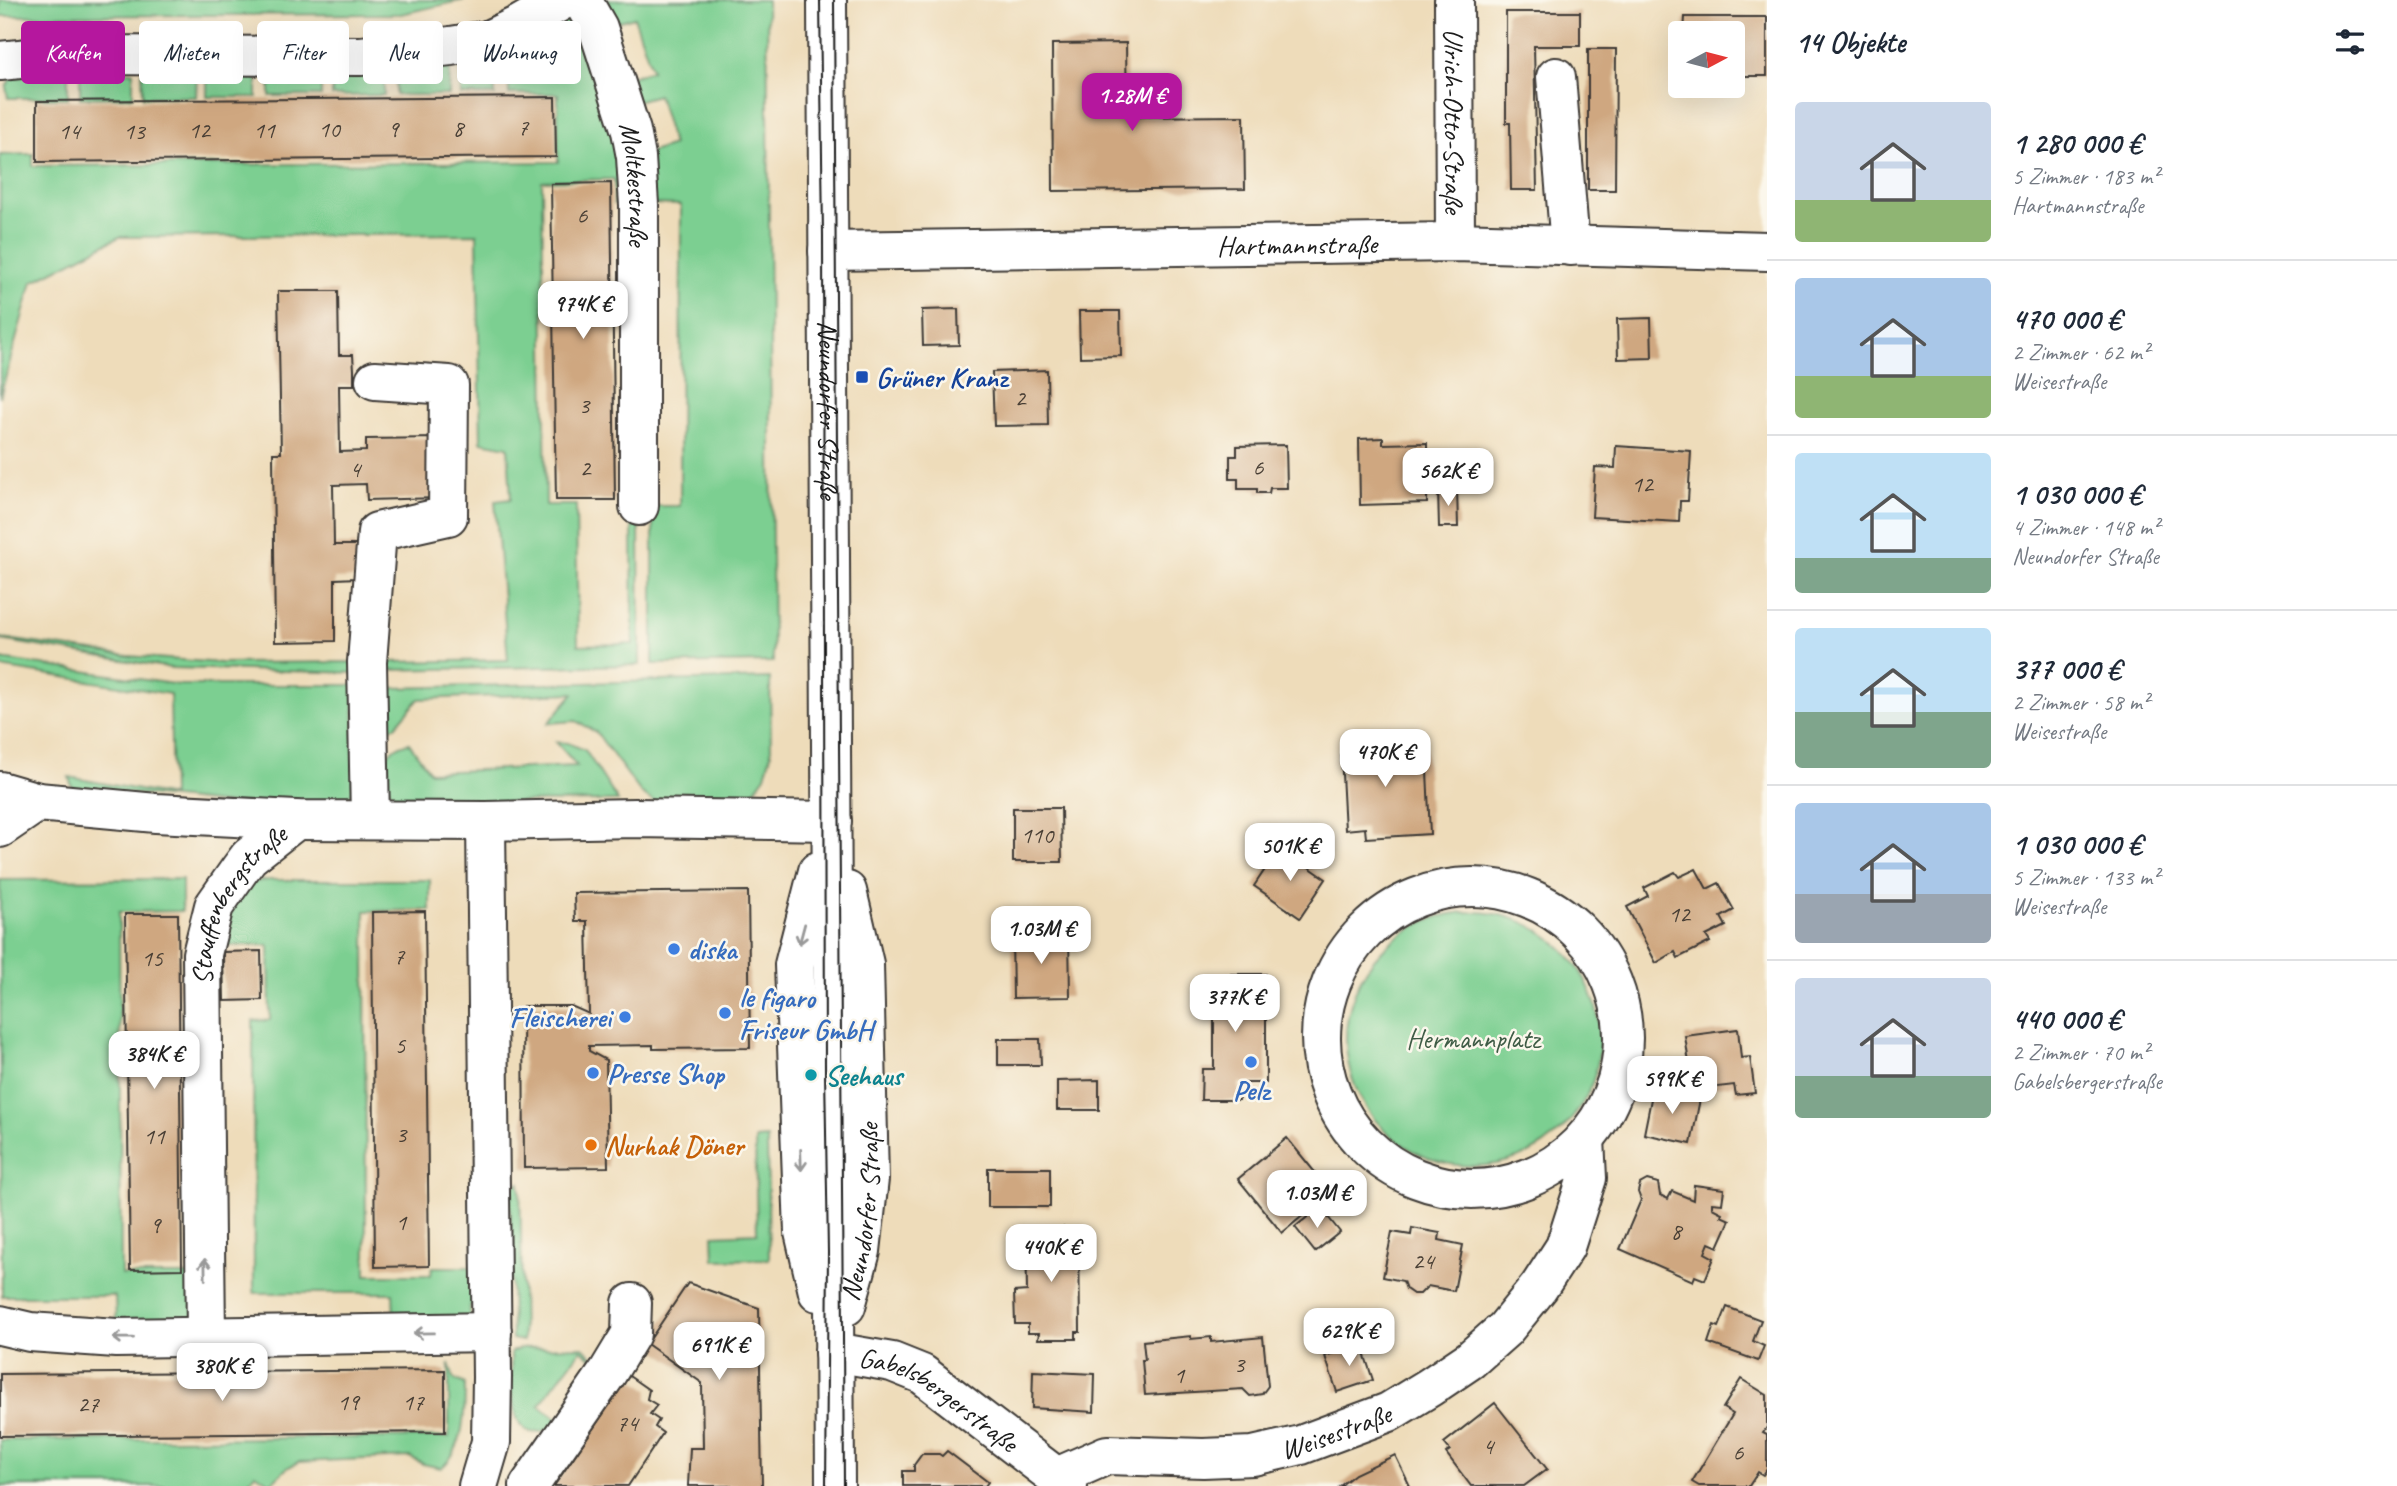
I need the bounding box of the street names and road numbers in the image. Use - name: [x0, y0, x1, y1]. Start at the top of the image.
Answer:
- street label: Ulrich-Otto-Straße: [1436, 28, 1472, 216]
- street label: Moltkestraße: [612, 119, 656, 248]
- street label: Hartmannstraße: [1217, 226, 1379, 263]
- street label: Neundorfer Straße: [811, 321, 847, 501]
- street label: Stauffenbergstraße: [185, 816, 295, 985]
- street label: Neundorfer Straße: [831, 1121, 888, 1304]
- street label: Gabelsbergerstraße: [856, 1340, 1027, 1461]
- street label: Weisestraße: [1277, 1395, 1398, 1467]

